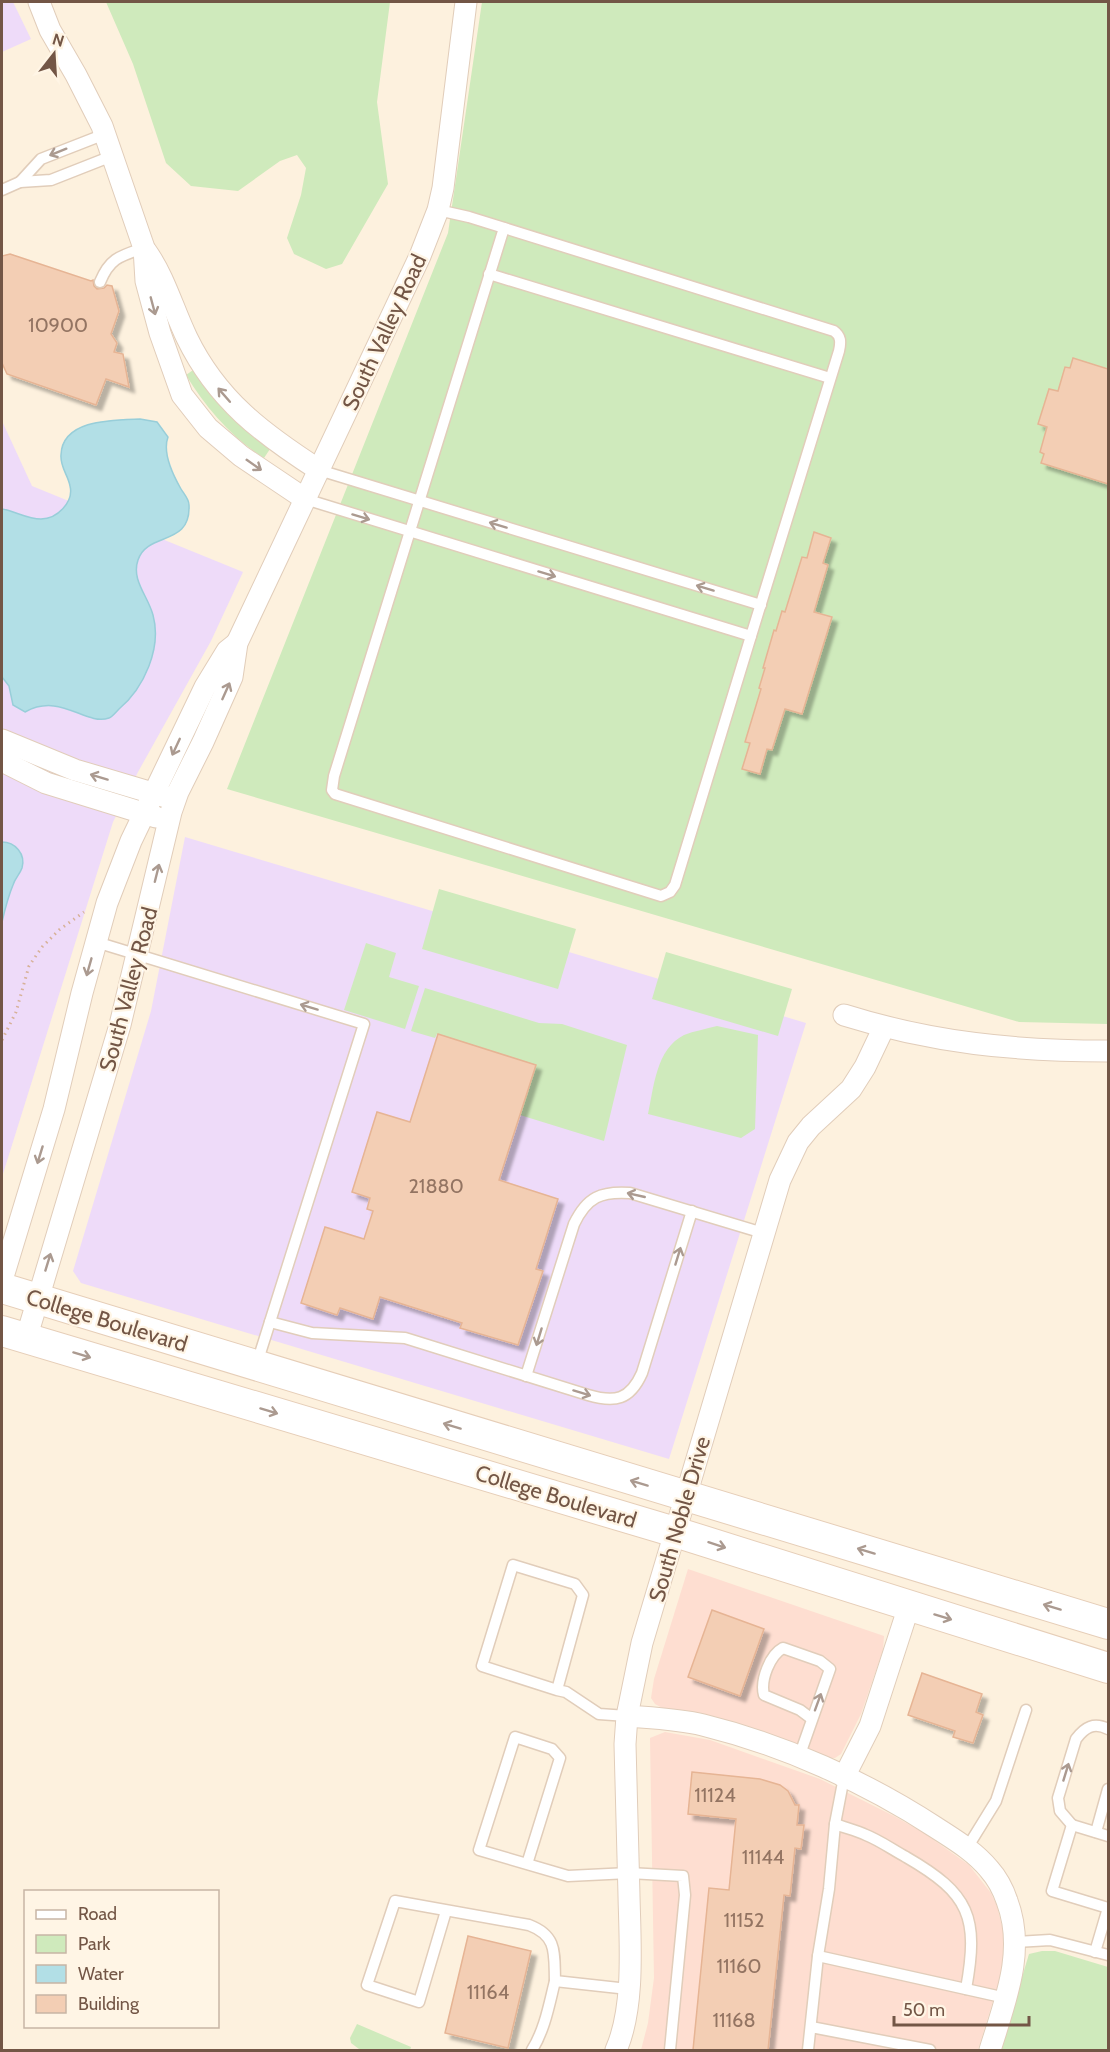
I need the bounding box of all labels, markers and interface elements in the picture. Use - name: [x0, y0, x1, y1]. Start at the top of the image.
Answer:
- north arrow: [24, 24, 84, 84]
- text: N: [50, 29, 66, 51]
- one-way arrow: [50, 147, 68, 158]
- street label: South Valley Road: [336, 250, 432, 415]
- one-way arrow: [148, 296, 159, 315]
- house number: 10900: [28, 313, 88, 337]
- one-way arrow: [217, 388, 231, 403]
- one-way arrow: [245, 459, 262, 471]
- one-way arrow: [351, 512, 370, 523]
- one-way arrow: [489, 519, 508, 530]
- one-way arrow: [537, 569, 556, 580]
- one-way arrow: [696, 582, 715, 593]
- one-way arrow: [220, 683, 232, 701]
- one-way arrow: [170, 737, 182, 755]
- one-way arrow: [90, 771, 109, 782]
- one-way arrow: [152, 863, 164, 882]
- street label: South Valley Road: [94, 904, 163, 1074]
- one-way arrow: [83, 957, 94, 976]
- one-way arrow: [300, 1001, 319, 1012]
- one-way arrow: [34, 1145, 45, 1164]
- house number: 21880: [408, 1174, 464, 1198]
- one-way arrow: [627, 1189, 646, 1201]
- one-way arrow: [673, 1247, 684, 1266]
- one-way arrow: [43, 1253, 54, 1272]
- street label: College Boulevard: [23, 1283, 191, 1358]
- one-way arrow: [533, 1327, 544, 1346]
- one-way arrow: [72, 1350, 91, 1361]
- one-way arrow: [572, 1388, 591, 1399]
- one-way arrow: [259, 1406, 278, 1417]
- one-way arrow: [443, 1420, 462, 1431]
- street label: South Noble Drive: [643, 1433, 716, 1605]
- street label: College Boulevard: [472, 1459, 640, 1534]
- one-way arrow: [630, 1477, 649, 1488]
- one-way arrow: [707, 1540, 726, 1551]
- one-way arrow: [857, 1545, 876, 1556]
- one-way arrow: [1043, 1601, 1062, 1612]
- one-way arrow: [933, 1612, 952, 1623]
- one-way arrow: [814, 1693, 825, 1712]
- one-way arrow: [1061, 1763, 1072, 1782]
- house number: 11124: [694, 1783, 736, 1807]
- house number: 11144: [742, 1845, 785, 1869]
- legend: [24, 1890, 219, 2028]
- text: Road: [78, 1903, 117, 1925]
- house number: 11152: [724, 1908, 764, 1932]
- text: Park: [78, 1933, 111, 1955]
- house number: 11160: [717, 1954, 761, 1978]
- text: Water: [78, 1963, 124, 1985]
- house number: 11164: [467, 1980, 510, 2004]
- scale bar: [894, 1989, 1029, 2027]
- text: Building: [78, 1993, 140, 2015]
- text: 50 m: [903, 1999, 945, 2021]
- house number: 11168: [712, 2008, 756, 2032]

